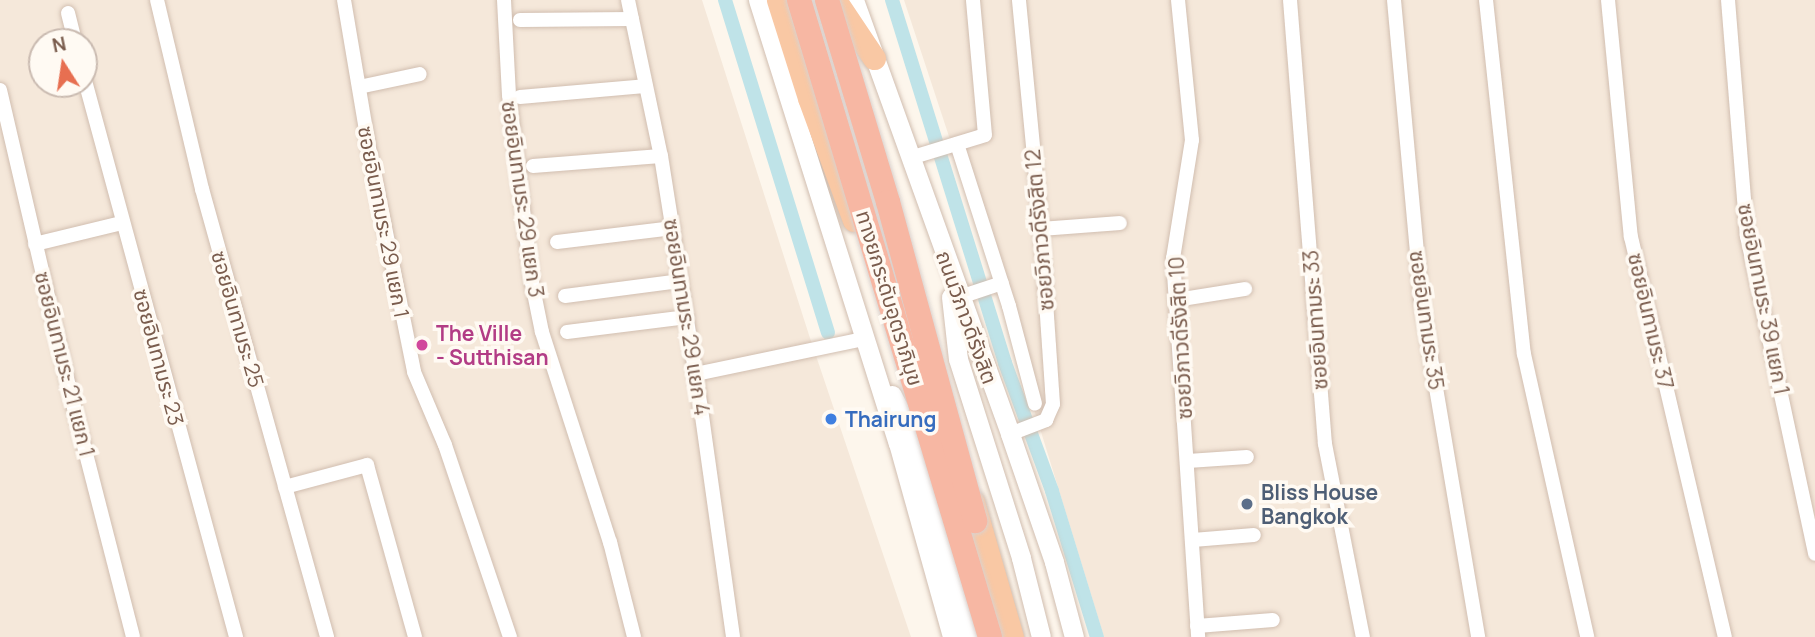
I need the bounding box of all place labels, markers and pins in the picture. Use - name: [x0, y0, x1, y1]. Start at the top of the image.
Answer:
- place label: The Ville - Sutthisan: [436, 320, 549, 370]
- marker: The Ville - Sutthisan: [414, 337, 430, 353]
- place label: Thairung: [845, 406, 936, 432]
- marker: Thairung: [823, 411, 839, 427]
- place label: Bliss House Bangkok: [1261, 479, 1378, 529]
- marker: Bliss House Bangkok: [1239, 496, 1255, 512]

